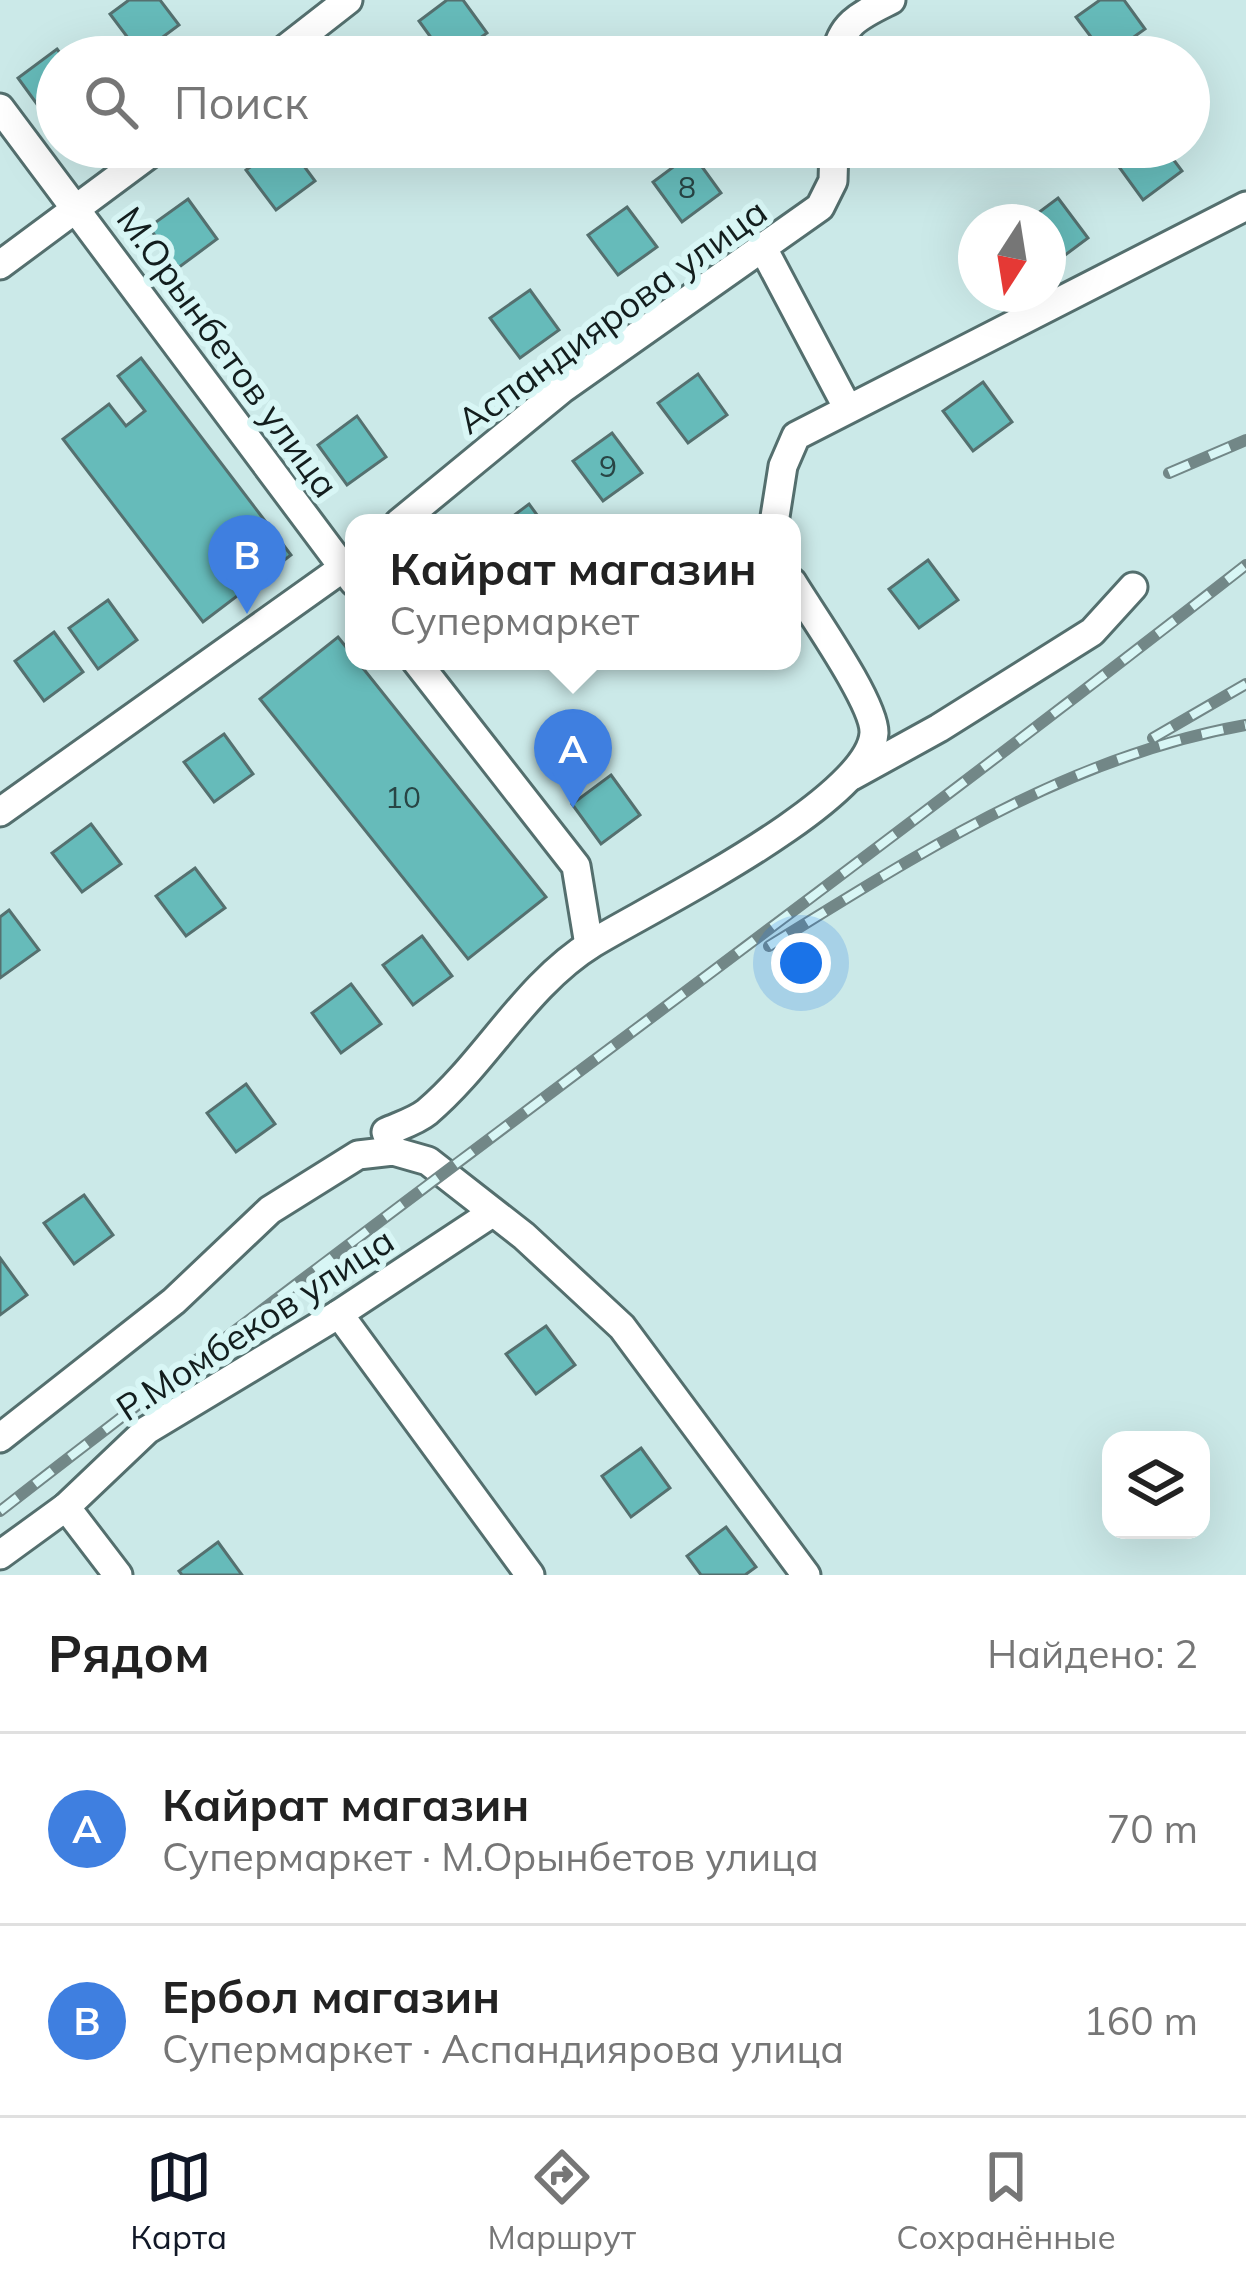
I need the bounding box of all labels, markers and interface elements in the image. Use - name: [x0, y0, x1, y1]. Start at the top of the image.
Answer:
- search box: [36, 36, 1210, 168]
- icon: search: [78, 69, 144, 135]
- text: Поиск: [174, 74, 308, 130]
- house number: 8: [678, 168, 696, 206]
- street label: Аспандиярова улица: [448, 188, 775, 443]
- street label: М.Орынбетов улица: [108, 197, 349, 506]
- north arrow: [958, 204, 1066, 312]
- house number: 9: [599, 447, 617, 485]
- popup: [345, 514, 801, 670]
- pin: B: [208, 515, 286, 614]
- text: Кайрат магазин: [389, 540, 757, 596]
- text: Супермаркет: [389, 596, 639, 645]
- pin: A: [534, 709, 612, 808]
- house number: 10: [385, 778, 421, 816]
- your location: [771, 933, 831, 993]
- street label: Р.Момбеков улица: [108, 1217, 402, 1430]
- map controls: [1102, 1431, 1210, 1539]
- button: layers: [1102, 1431, 1210, 1539]
- text: Рядом: [48, 1621, 210, 1685]
- text: Найдено: 2: [987, 1629, 1198, 1678]
- text: Кайрат магазин: [162, 1776, 529, 1832]
- text: A: [72, 1804, 102, 1853]
- text: 70 m: [1107, 1804, 1198, 1853]
- text: Супермаркет · М.Орынбетов улица: [162, 1832, 819, 1881]
- text: Ербол магазин: [162, 1968, 500, 2024]
- text: B: [74, 1996, 100, 2045]
- text: 160 m: [1083, 1996, 1198, 2045]
- text: Супермаркет · Аспандиярова улица: [162, 2024, 844, 2073]
- tab: Карта: [130, 2144, 227, 2257]
- tab: Маршрут: [488, 2144, 636, 2257]
- tab: Сохранённые: [896, 2144, 1116, 2257]

